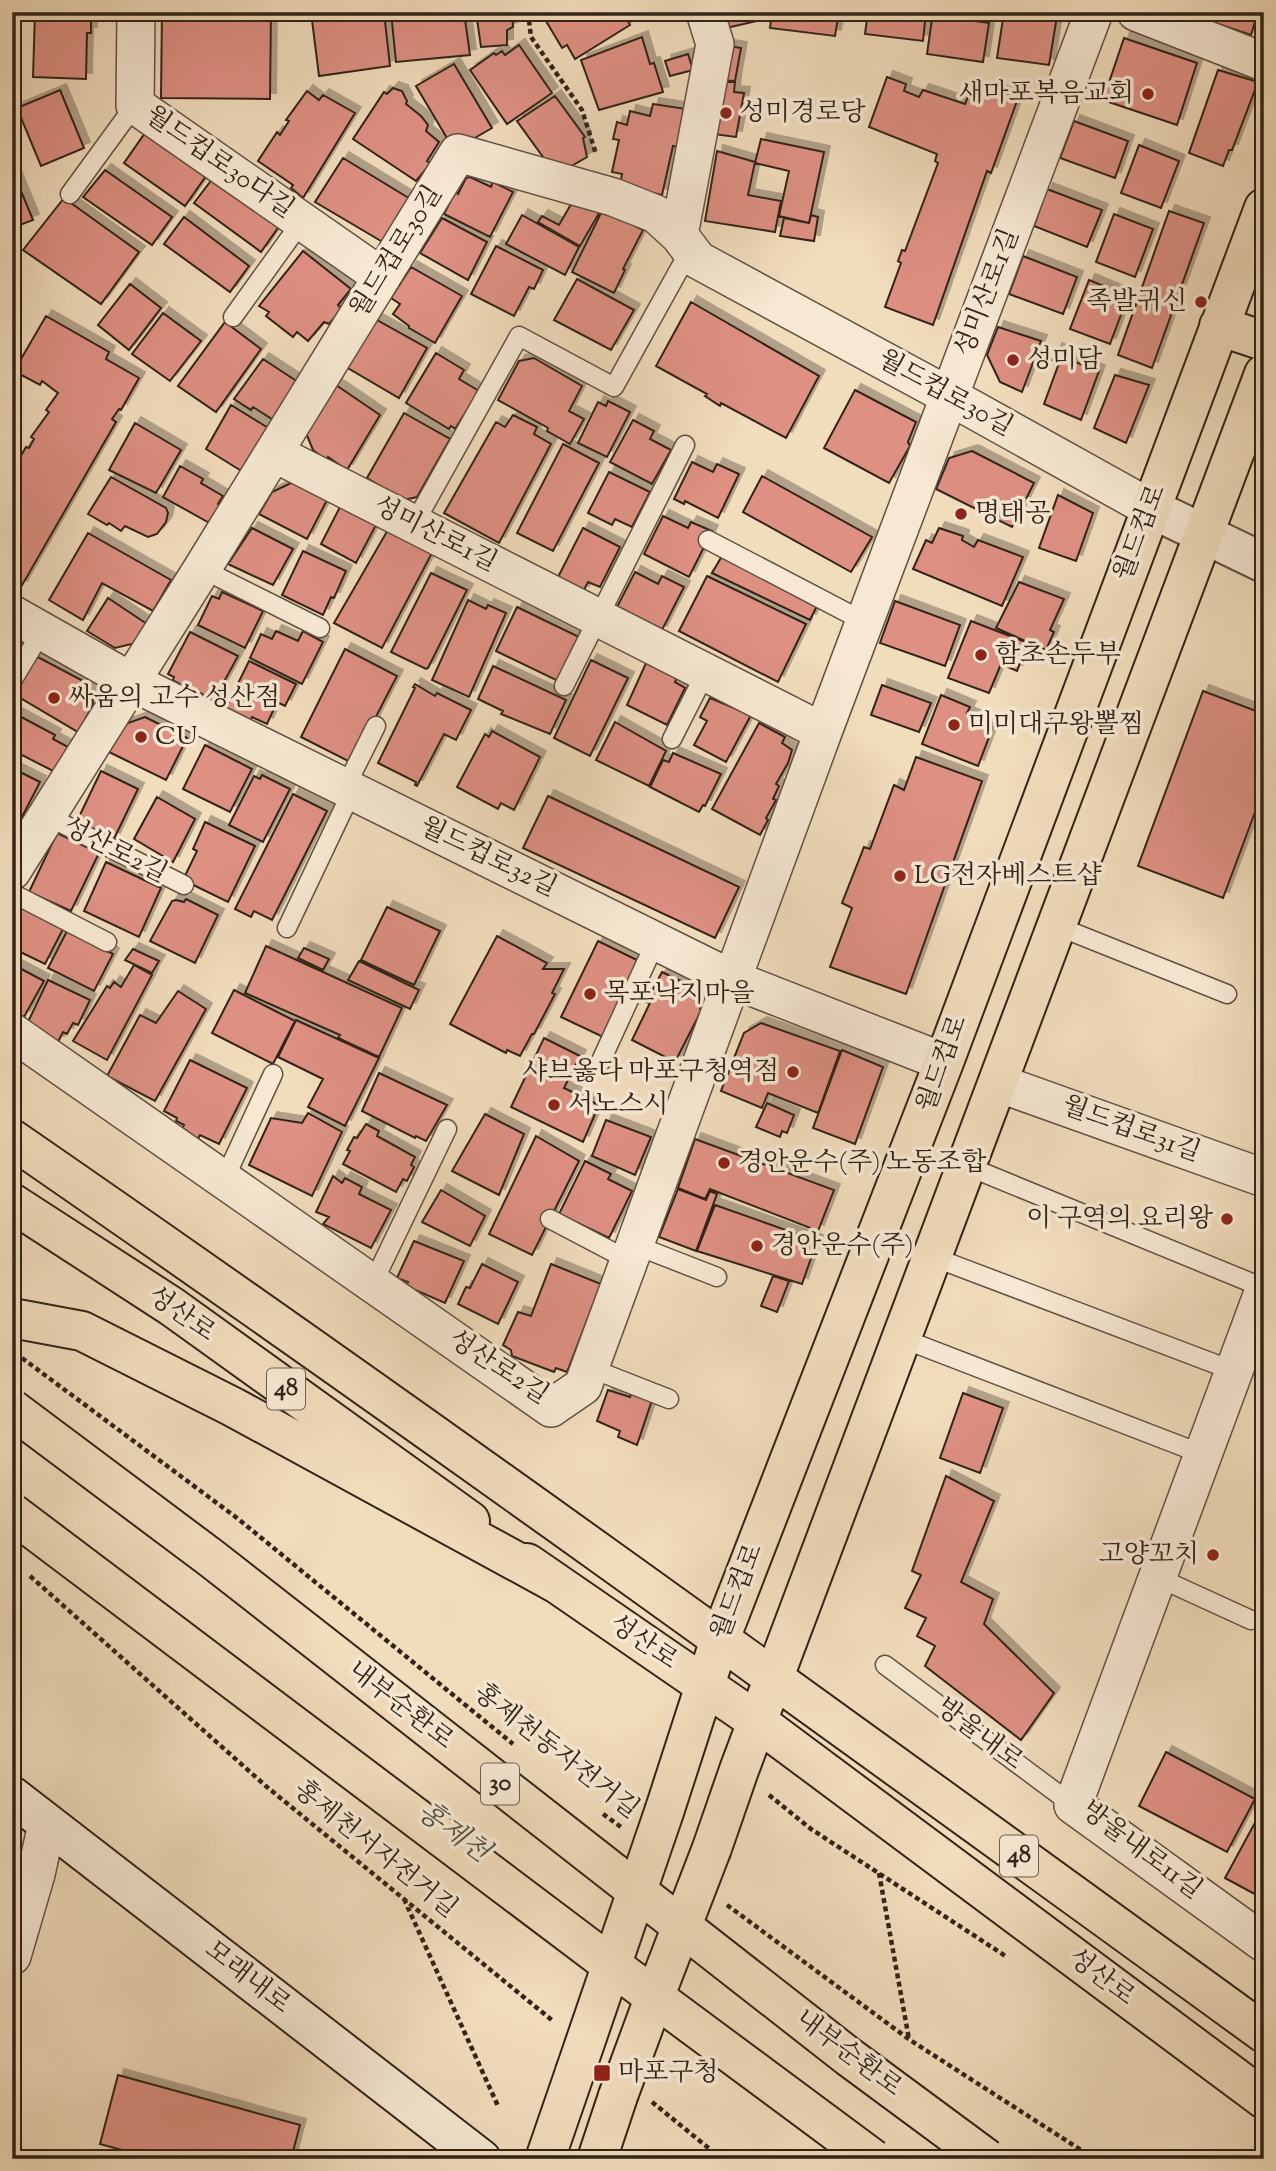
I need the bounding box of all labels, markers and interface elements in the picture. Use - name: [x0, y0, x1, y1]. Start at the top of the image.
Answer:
- place label: 새마포복음교회: [958, 76, 1134, 113]
- marker: 새마포복음교회: [1140, 86, 1156, 102]
- place label: 성미경로당: [740, 95, 866, 132]
- street label: 월드컵로30다길: [137, 98, 301, 228]
- marker: 성미경로당: [718, 105, 734, 121]
- street label: 월드컵로30길: [342, 179, 452, 325]
- street label: 성미산로1길: [947, 224, 1029, 362]
- place label: 족발귀신: [1087, 284, 1187, 321]
- marker: 족발귀신: [1193, 294, 1209, 310]
- street label: 월드컵로30길: [871, 342, 1019, 446]
- place label: 성미담: [1027, 342, 1102, 379]
- marker: 성미담: [1005, 352, 1021, 368]
- street label: 월드컵로: [1106, 479, 1176, 587]
- street label: 성미산로1길: [367, 488, 503, 582]
- place label: 명태공: [975, 496, 1050, 533]
- marker: 명태공: [953, 506, 969, 522]
- place label: 함초손두부: [995, 637, 1121, 674]
- marker: 함초손두부: [973, 647, 989, 663]
- place label: 싸움의 고수 성산점: [68, 680, 280, 717]
- marker: 싸움의 고수 성산점: [46, 690, 62, 706]
- place label: 미미대구왕뽈찜: [968, 707, 1144, 744]
- marker: 미미대구왕뽈찜: [946, 717, 962, 733]
- place label: CU: [155, 719, 197, 756]
- marker: CU: [133, 729, 149, 745]
- street label: 성산로2길: [56, 809, 174, 893]
- street label: 월드컵로32길: [413, 809, 563, 907]
- place label: LG전자베스트샵: [914, 858, 1102, 895]
- marker: LG전자베스트샵: [892, 868, 908, 884]
- place label: 목포낙지마을: [604, 976, 755, 1013]
- marker: 목포낙지마을: [582, 986, 598, 1002]
- street label: 월드컵로: [908, 1010, 978, 1118]
- place label: 샤브옳다 마포구청역점: [522, 1054, 779, 1091]
- marker: 샤브옳다 마포구청역점: [785, 1064, 801, 1080]
- place label: 서노스시: [568, 1087, 668, 1124]
- street label: 월드컵로31길: [1057, 1088, 1205, 1172]
- marker: 서노스시: [546, 1097, 562, 1113]
- place label: 경안운수(주) 노동조합: [738, 1145, 987, 1182]
- marker: 경안운수(주) 노동조합: [716, 1155, 732, 1171]
- place label: 이 구역의 요리왕: [1026, 1201, 1213, 1238]
- marker: 이 구역의 요리왕: [1219, 1211, 1235, 1227]
- place label: 경안운수(주): [771, 1228, 914, 1265]
- marker: 경안운수(주): [749, 1238, 765, 1254]
- street label: 성산로: [140, 1278, 222, 1352]
- street label: 성산로2길: [441, 1322, 555, 1414]
- road number: 48: [267, 1368, 305, 1409]
- place label: 고양꼬치: [1099, 1537, 1199, 1574]
- street label: 월드컵로: [703, 1538, 773, 1646]
- marker: 고양꼬치: [1205, 1547, 1221, 1563]
- street label: 성산로: [601, 1607, 685, 1679]
- street label: 내부순환로: [339, 1653, 461, 1759]
- street label: 홍제천동자전거길: [465, 1676, 647, 1828]
- street label: 방울내로: [928, 1690, 1030, 1780]
- road number: 30: [481, 1764, 519, 1804]
- street label: 홍제천서자전거길: [285, 1772, 465, 1928]
- water label: 홍제천: [408, 1793, 499, 1874]
- street label: 방울내로11길: [1073, 1793, 1209, 1909]
- road number: 48: [1000, 1836, 1038, 1877]
- street label: 모래내로: [196, 1932, 298, 2024]
- street label: 성산로: [1060, 1941, 1142, 2015]
- street label: 내부순환로: [787, 2001, 909, 2107]
- place label: 마포구청: [618, 2055, 718, 2092]
- marker: 마포구청: [592, 2063, 612, 2083]

